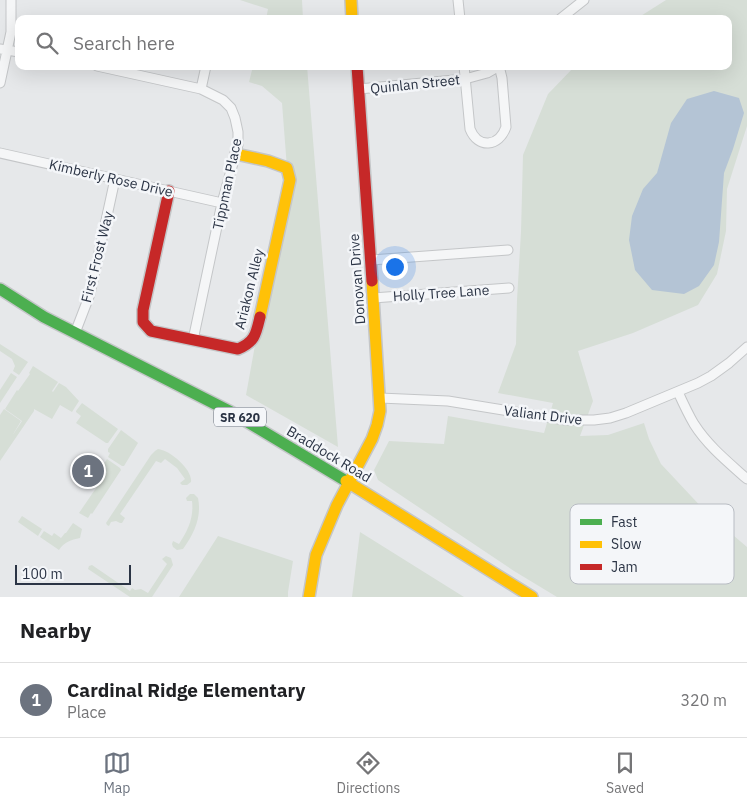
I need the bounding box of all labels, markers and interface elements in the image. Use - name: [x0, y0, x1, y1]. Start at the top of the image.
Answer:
- search box: [15, 15, 732, 70]
- icon: search: [33, 29, 61, 57]
- text: Search here: [73, 31, 175, 55]
- street label: Quinlan Street: [369, 70, 461, 98]
- street label: Tippman Place: [209, 136, 246, 231]
- street label: Kimberly Rose Drive: [47, 155, 175, 201]
- street label: First Frost Way: [77, 209, 117, 305]
- street label: Donovan Drive: [345, 233, 369, 325]
- street label: Ariakon Alley: [230, 247, 268, 331]
- your location: [382, 254, 408, 280]
- street label: Holly Tree Lane: [392, 281, 490, 305]
- street label: Valiant Drive: [503, 401, 584, 429]
- road number: SR 620: [214, 408, 266, 427]
- street label: Braddock Road: [283, 422, 375, 486]
- pin: 1: [72, 452, 104, 490]
- legend: [570, 504, 734, 584]
- text: Fast: [611, 513, 637, 531]
- text: Slow: [611, 535, 642, 553]
- text: Jam: [611, 558, 638, 576]
- scale bar: [15, 562, 131, 585]
- text: 100 m: [22, 565, 63, 583]
- text: Nearby: [20, 616, 91, 644]
- text: Cardinal Ridge Elementary: [67, 678, 305, 702]
- text: 1: [31, 690, 41, 710]
- text: 320 m: [680, 690, 727, 710]
- text: Place: [67, 702, 106, 722]
- tab: Map: [103, 749, 131, 797]
- tab: Directions: [337, 749, 400, 797]
- tab: Saved: [606, 749, 644, 797]

